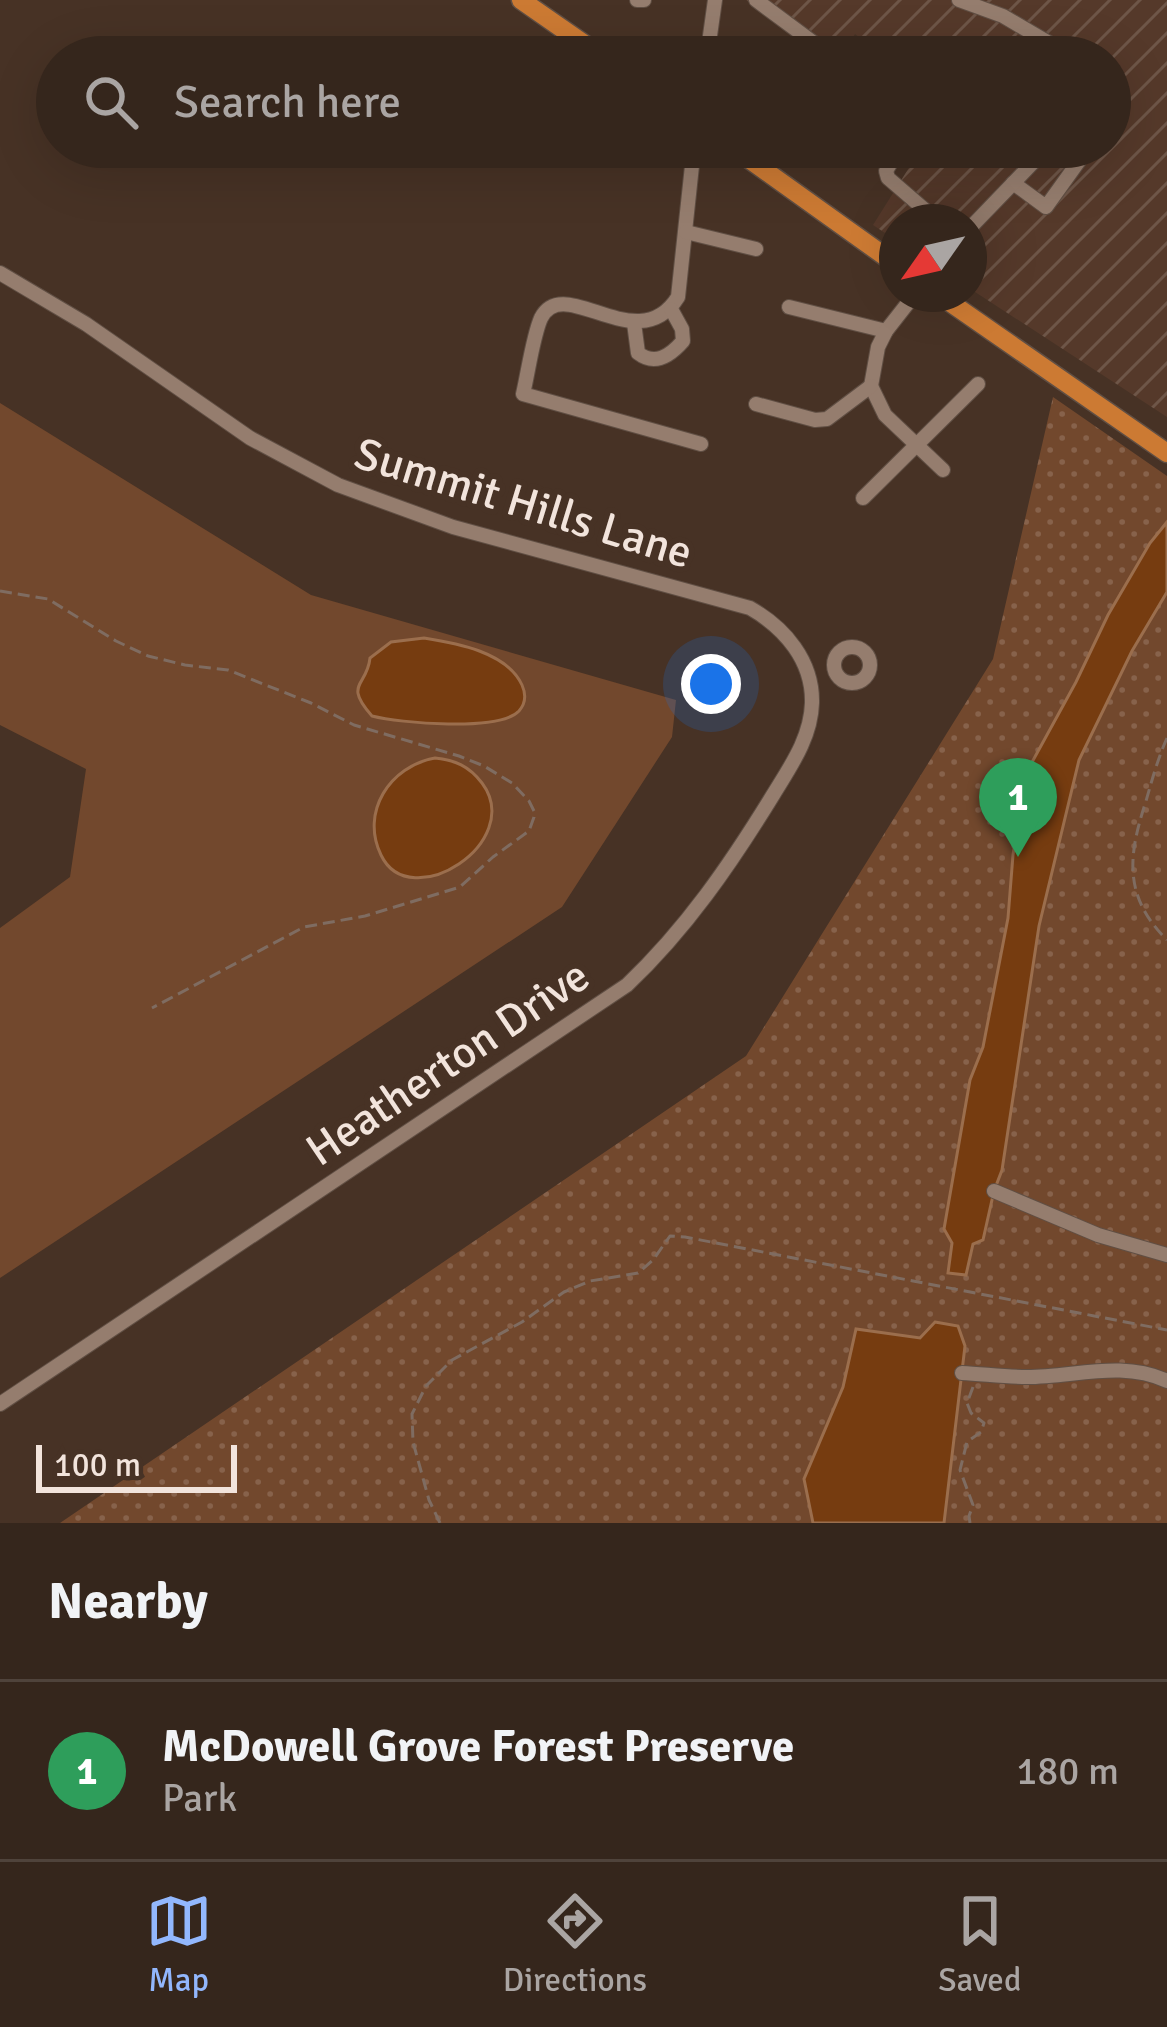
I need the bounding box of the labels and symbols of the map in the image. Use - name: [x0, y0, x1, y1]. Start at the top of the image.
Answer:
- north arrow: [879, 204, 987, 312]
- street label: Summit Hills Lane: [348, 426, 699, 581]
- your location: [681, 654, 741, 714]
- pin: 1: [979, 758, 1057, 857]
- street label: Heatherton Drive: [296, 948, 600, 1178]
- scale bar: [36, 1439, 237, 1492]

